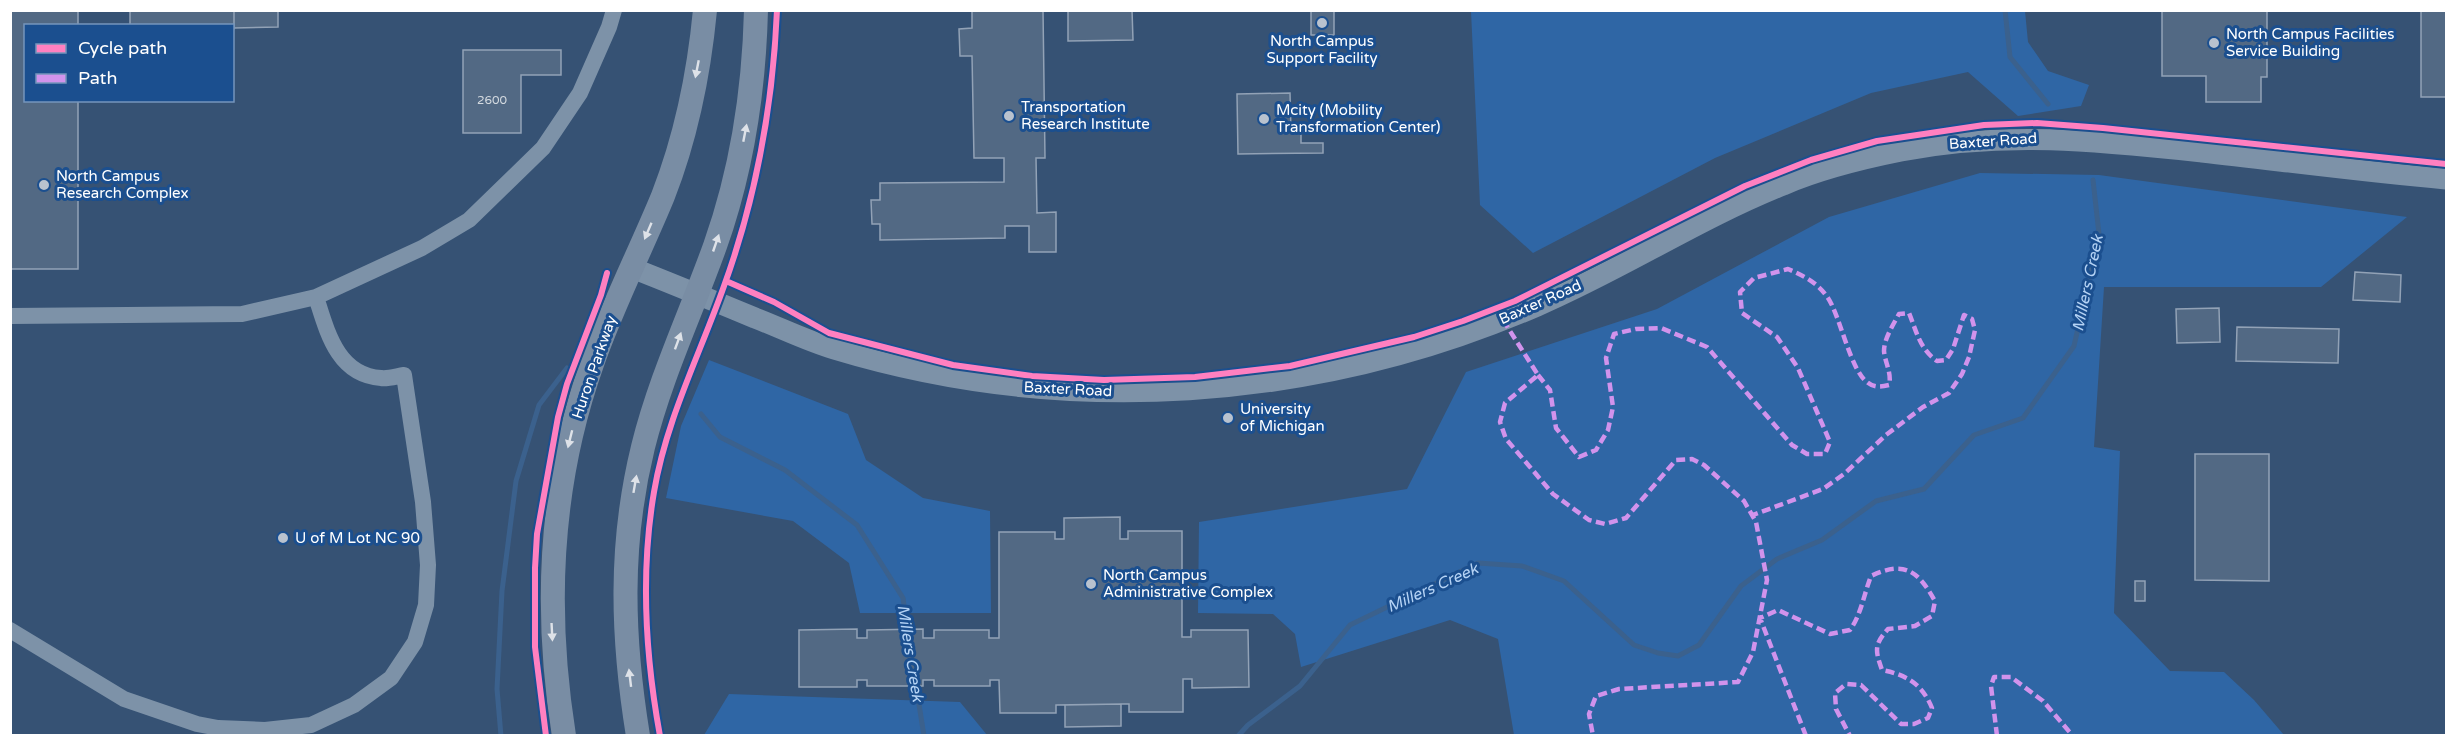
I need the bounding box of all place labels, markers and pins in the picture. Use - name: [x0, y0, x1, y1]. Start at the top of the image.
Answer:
- marker: North Campus Support Facility: [1315, 16, 1329, 30]
- place label: North Campus Facilities Service Building: [2226, 25, 2395, 60]
- place label: North Campus Support Facility: [1267, 32, 1378, 67]
- marker: North Campus Facilities Service Building: [2207, 36, 2221, 50]
- place label: Transportation Research Institute: [1021, 98, 1150, 133]
- place label: Mcity (Mobility Transformation Center): [1276, 101, 1440, 136]
- marker: Transportation Research Institute: [1002, 109, 1016, 123]
- marker: Mcity (Mobility Transformation Center): [1257, 112, 1271, 126]
- place label: North Campus Research Complex: [56, 167, 189, 202]
- marker: North Campus Research Complex: [37, 178, 51, 192]
- place label: University of Michigan: [1240, 400, 1325, 435]
- marker: University of Michigan: [1221, 411, 1235, 425]
- place label: U of M Lot NC 90: [295, 529, 420, 547]
- marker: U of M Lot NC 90: [276, 531, 290, 545]
- place label: North Campus Administrative Complex: [1103, 566, 1273, 601]
- marker: North Campus Administrative Complex: [1084, 577, 1098, 591]

